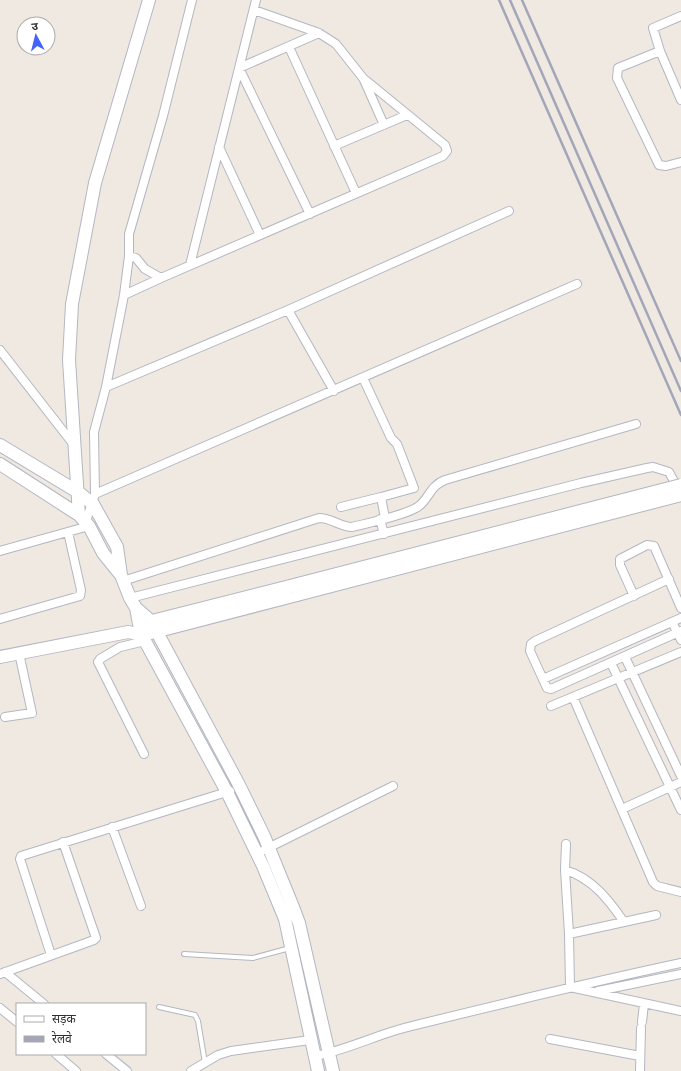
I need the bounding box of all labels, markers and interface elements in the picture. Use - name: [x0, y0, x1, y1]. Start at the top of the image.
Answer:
- north arrow: [16, 16, 56, 56]
- text: उ: [31, 20, 39, 32]
- legend: [16, 1003, 146, 1055]
- text: सड़क: [52, 1012, 77, 1026]
- text: रेलवे: [52, 1031, 72, 1046]

